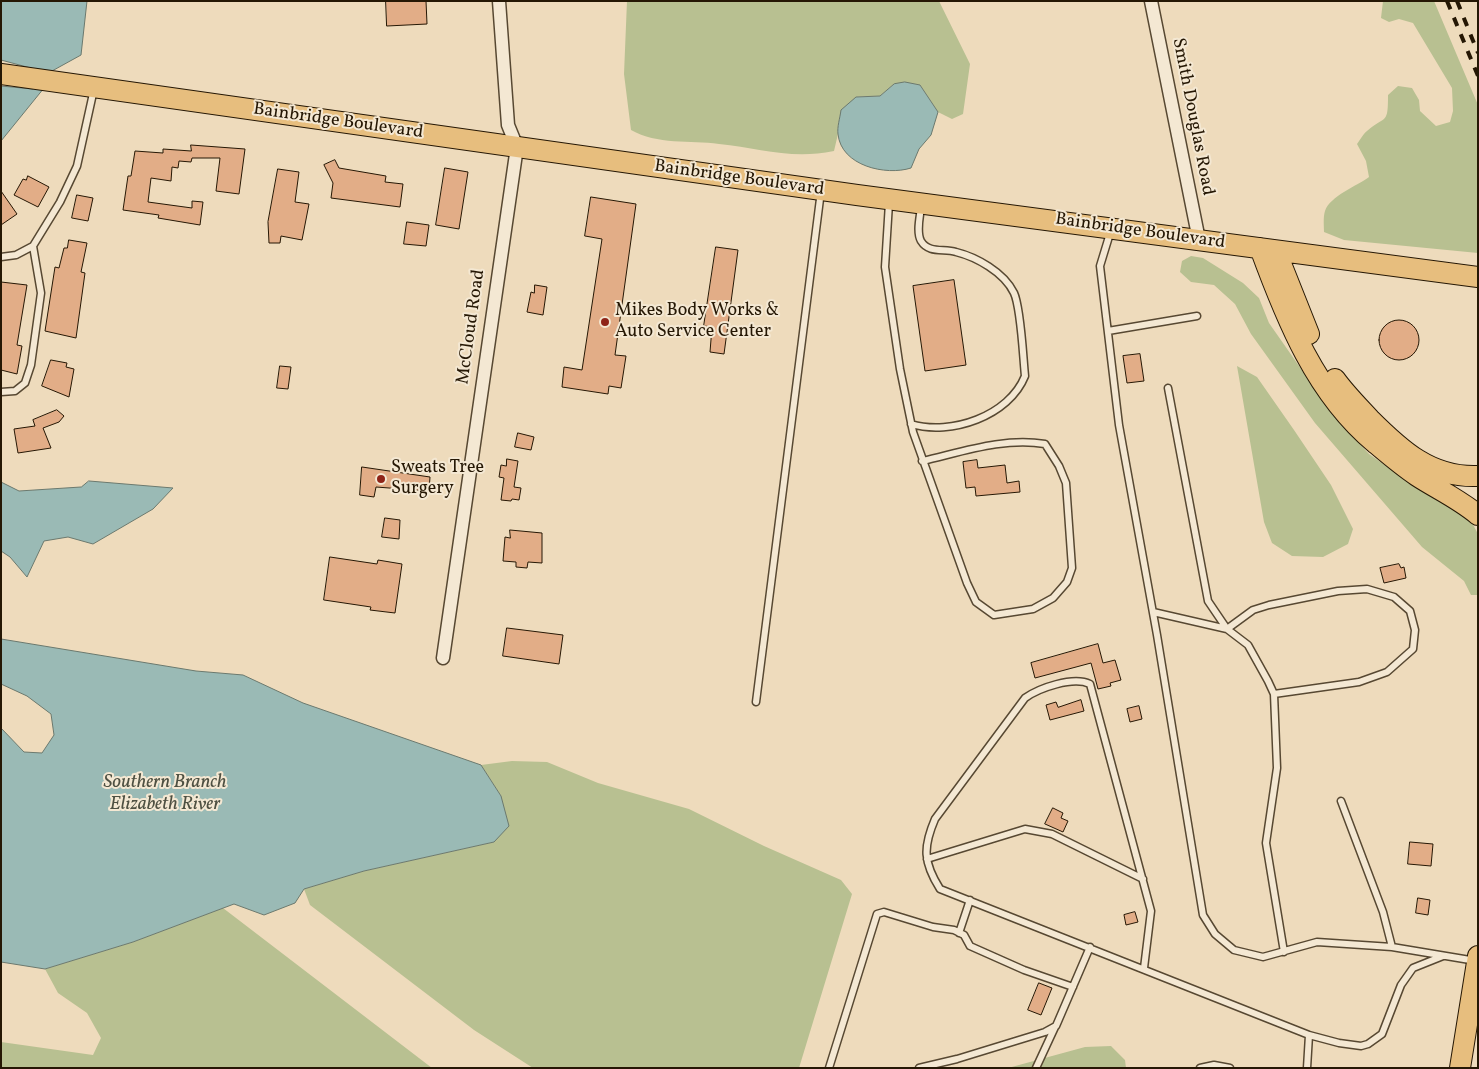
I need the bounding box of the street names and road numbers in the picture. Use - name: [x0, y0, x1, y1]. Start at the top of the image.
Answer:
- street label: Smith Douglas Road: [1166, 36, 1218, 198]
- street label: Bainbridge Boulevard: [252, 99, 424, 145]
- street label: Bainbridge Boulevard: [653, 156, 825, 202]
- street label: Bainbridge Boulevard: [1054, 209, 1226, 255]
- street label: McCloud Road: [453, 268, 491, 386]

